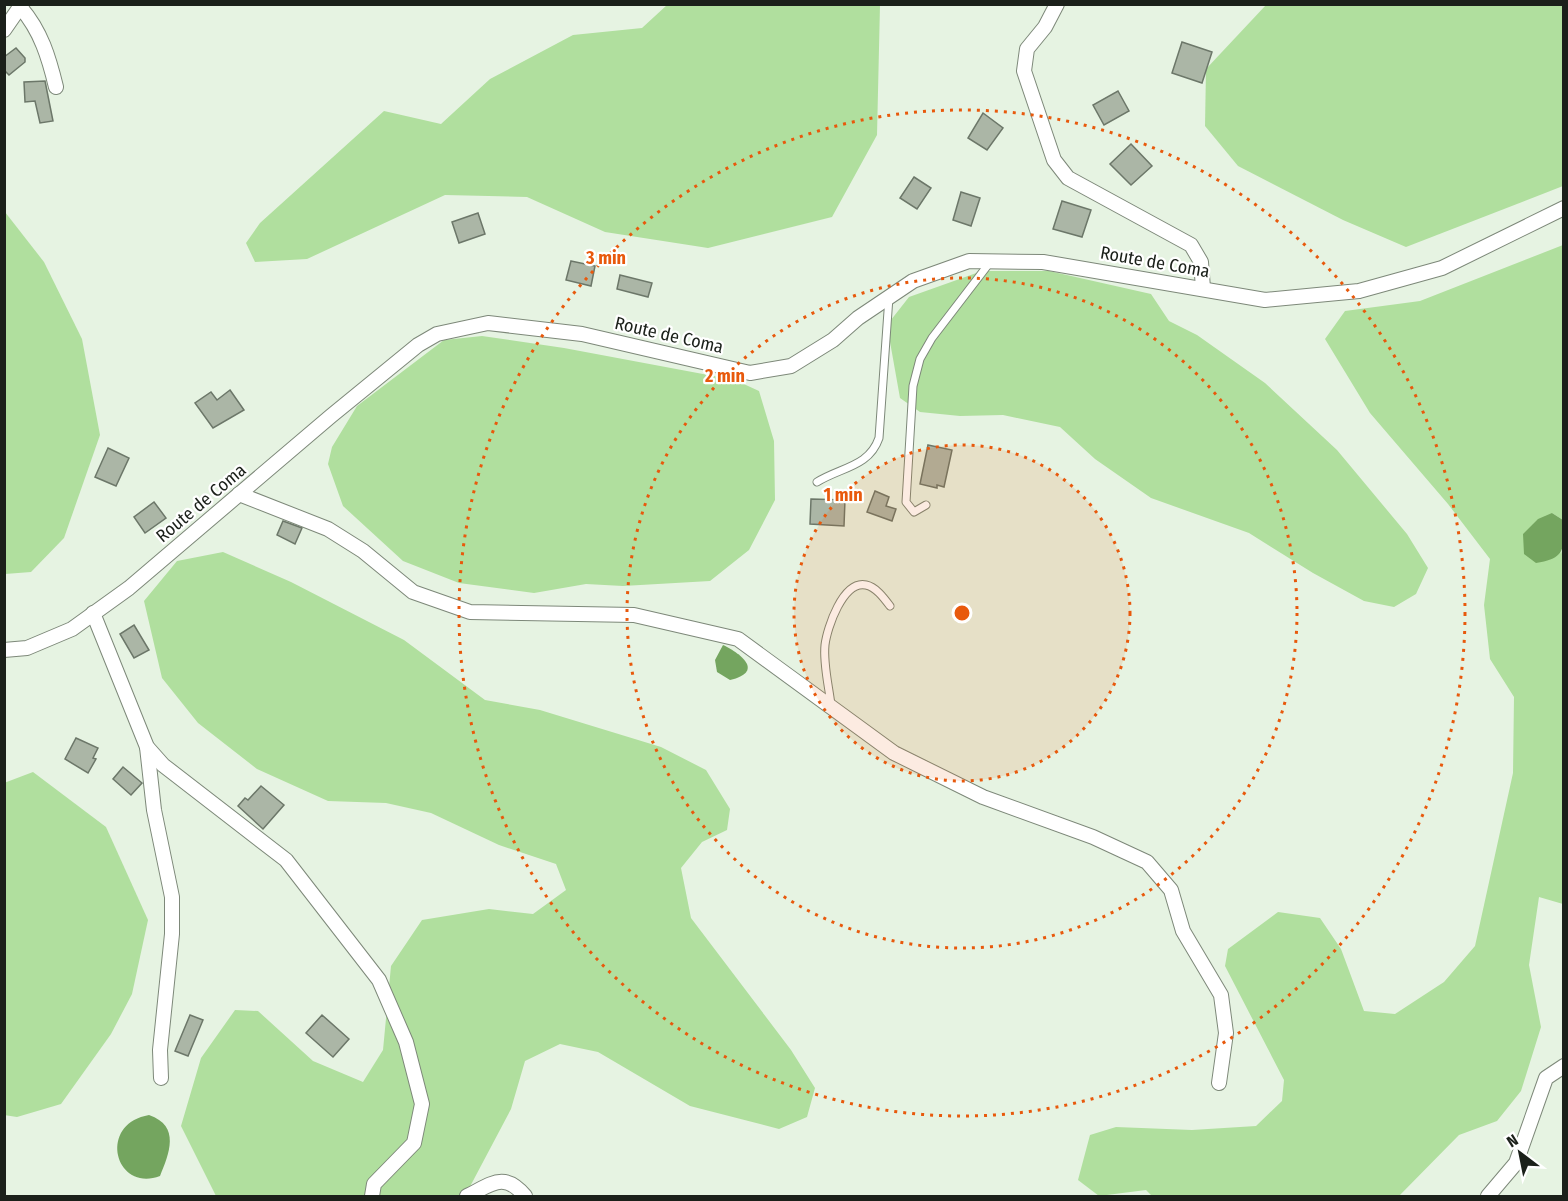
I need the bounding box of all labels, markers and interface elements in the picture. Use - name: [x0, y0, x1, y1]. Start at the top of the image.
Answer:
- street label: Route de Coma: [1099, 242, 1212, 282]
- text: 3 min: [585, 247, 626, 269]
- street label: Route de Coma: [613, 312, 726, 358]
- text: 2 min: [704, 365, 745, 387]
- street label: Route de Coma: [151, 459, 251, 547]
- text: 1 min: [823, 484, 863, 506]
- centre of rings: [952, 603, 972, 623]
- north arrow: [1490, 1123, 1550, 1183]
- text: N: [1503, 1130, 1521, 1151]

